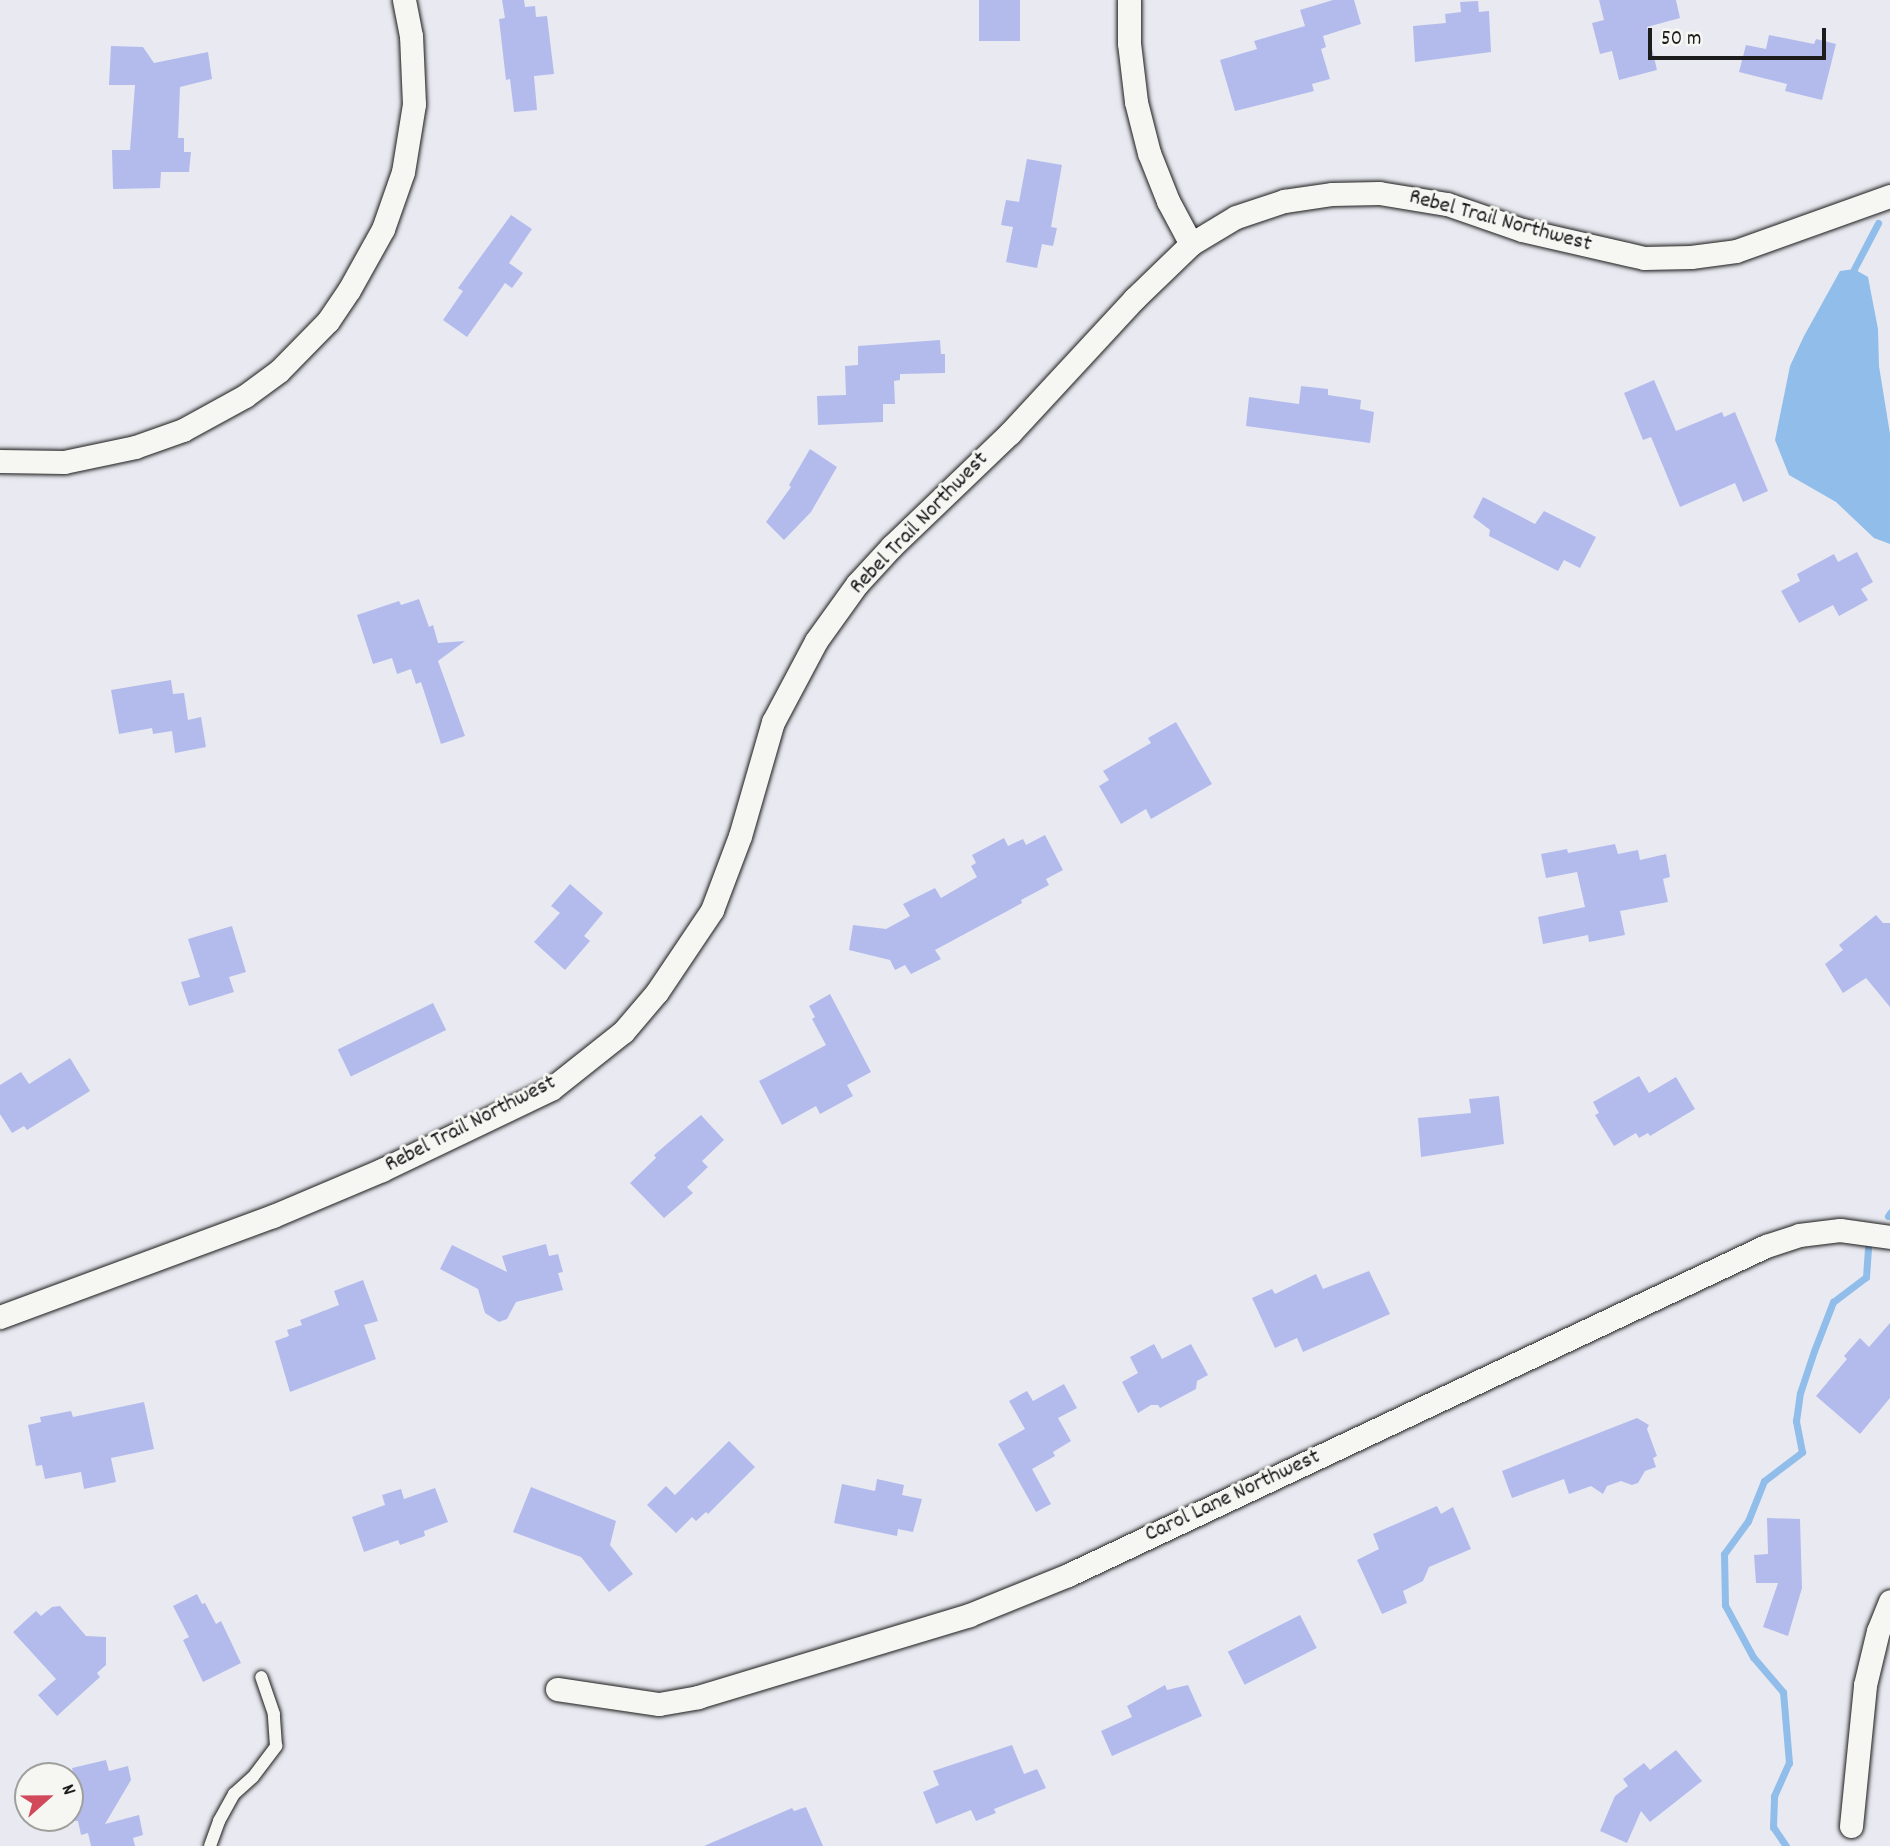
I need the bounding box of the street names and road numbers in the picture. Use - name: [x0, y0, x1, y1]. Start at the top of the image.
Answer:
- street label: Rebel Trail Northwest: [1406, 184, 1594, 260]
- street label: Rebel Trail Northwest: [845, 447, 995, 601]
- street label: Rebel Trail Northwest: [381, 1070, 561, 1180]
- street label: Carol Lane Northwest: [1141, 1444, 1325, 1550]

